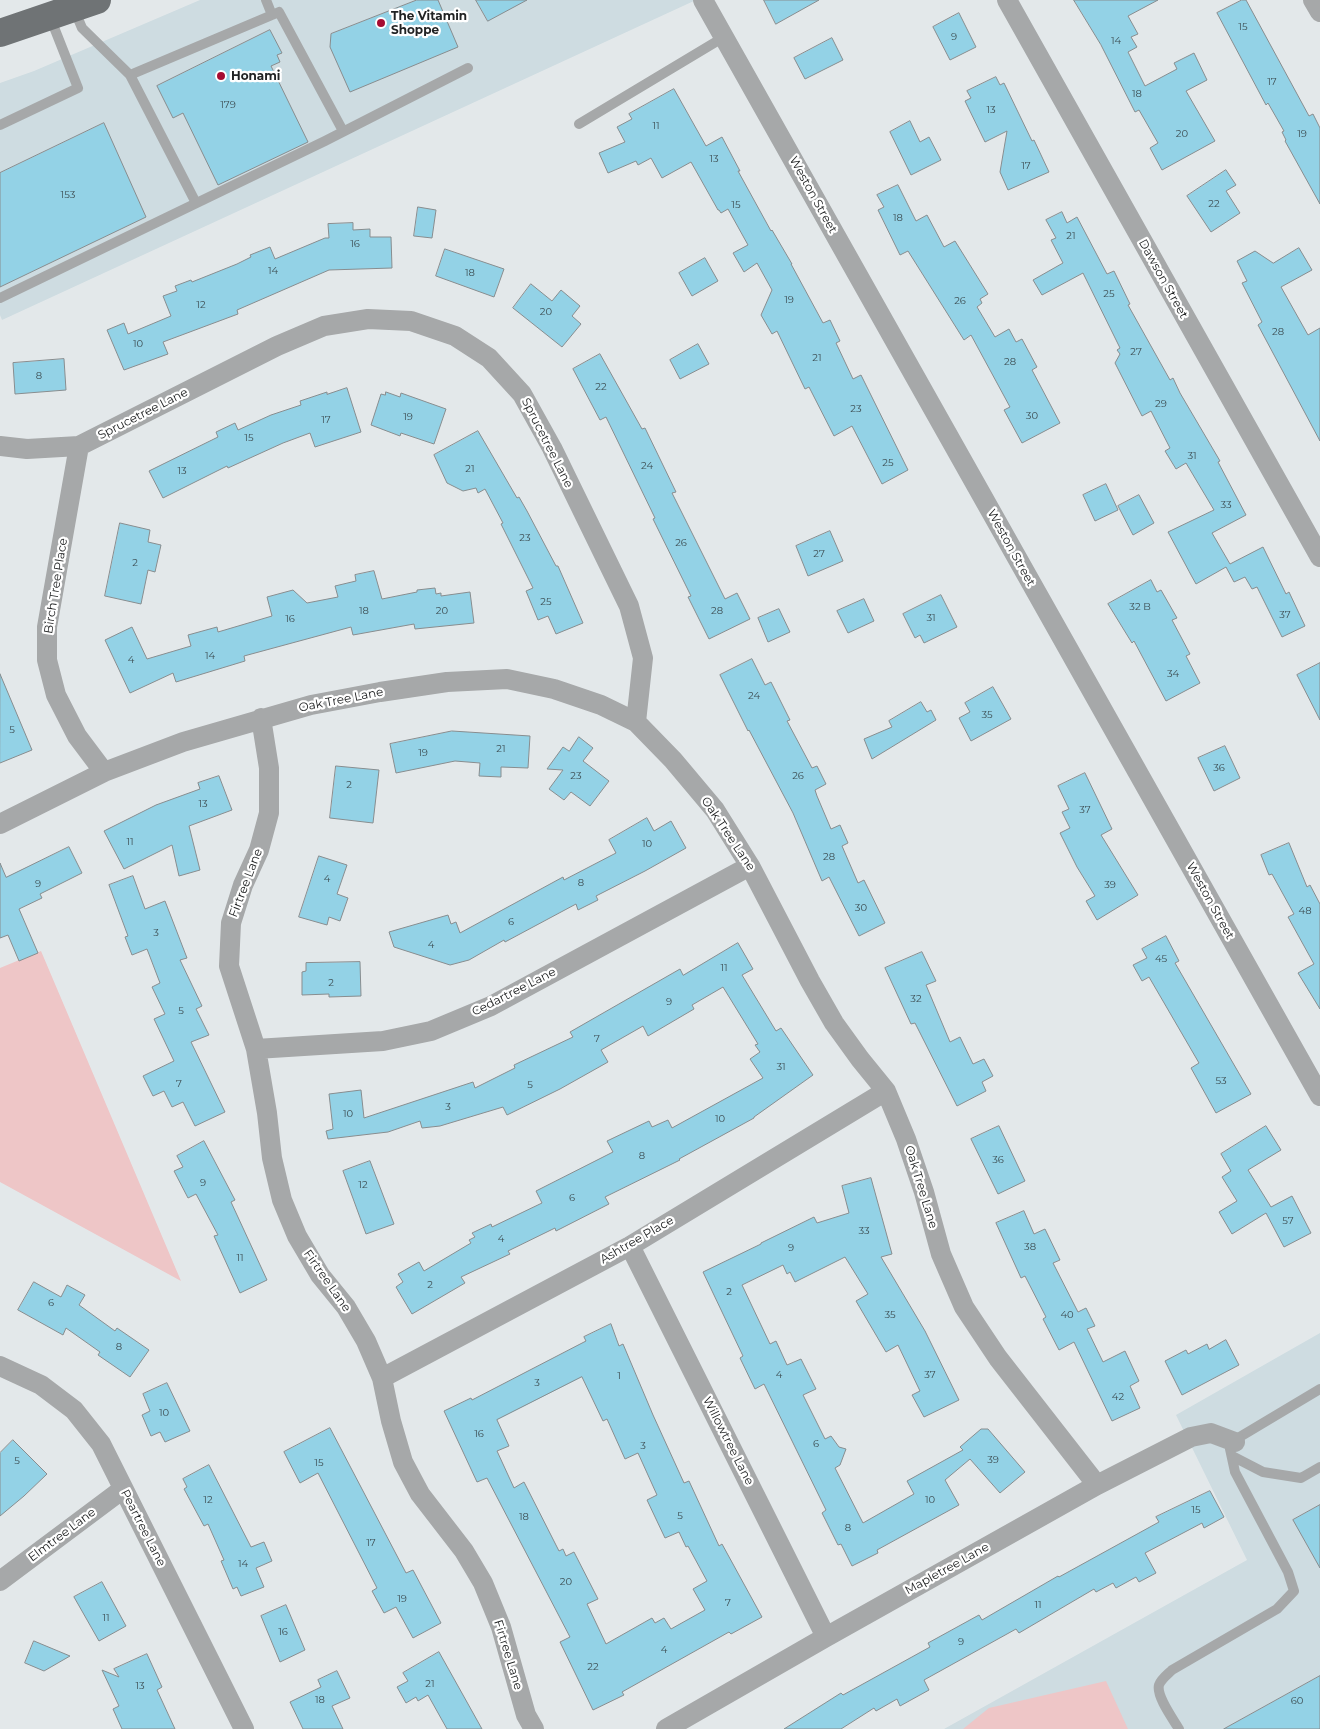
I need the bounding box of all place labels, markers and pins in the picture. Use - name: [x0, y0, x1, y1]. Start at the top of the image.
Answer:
- place label: The Vitamin Shoppe: [391, 9, 467, 37]
- marker: The Vitamin Shoppe: [375, 17, 387, 29]
- place label: Honami: [231, 69, 280, 83]
- marker: Honami: [215, 70, 227, 82]

